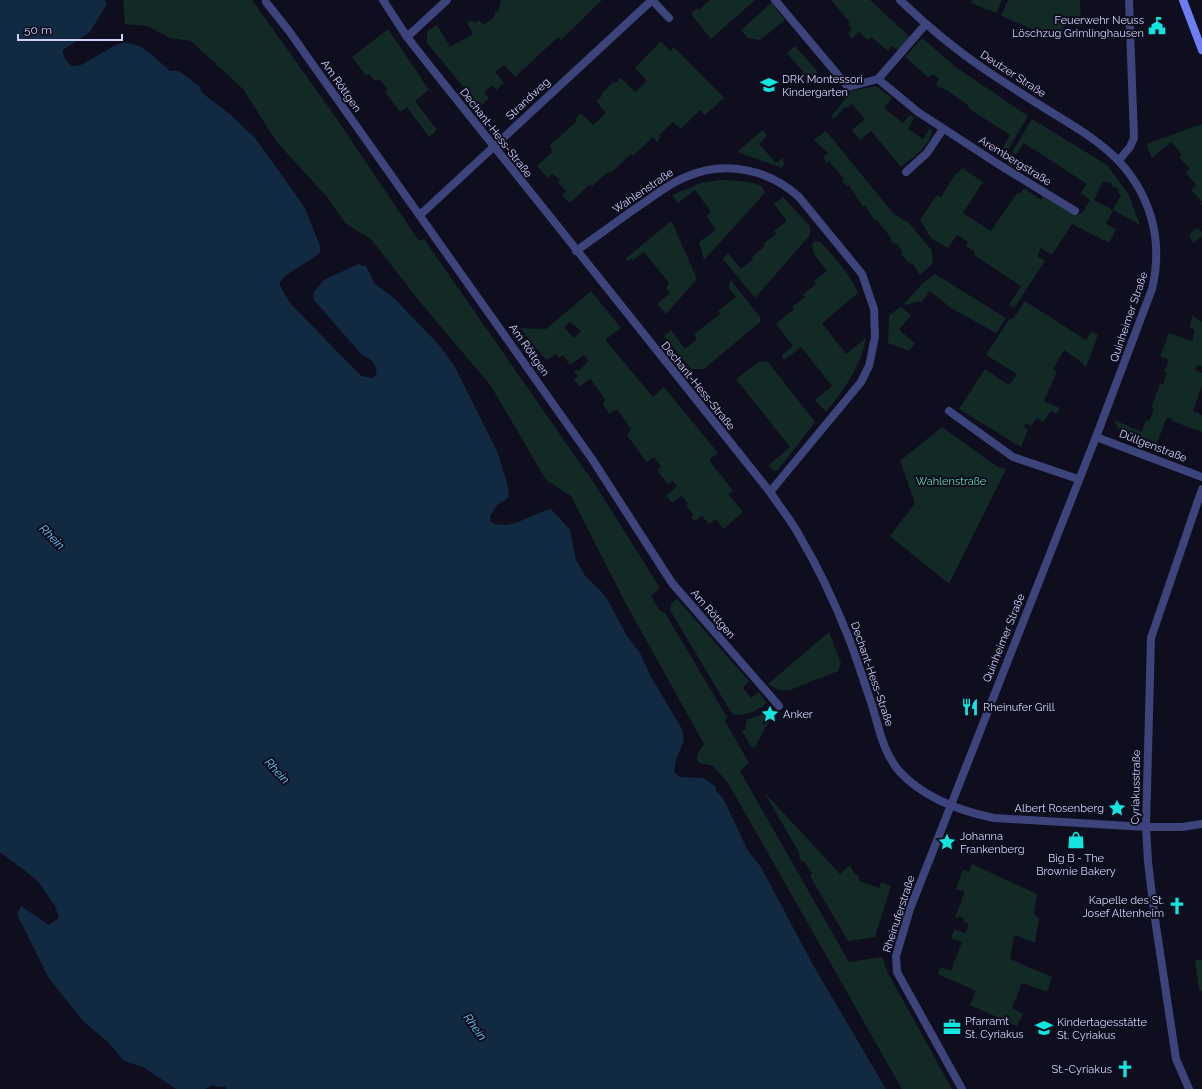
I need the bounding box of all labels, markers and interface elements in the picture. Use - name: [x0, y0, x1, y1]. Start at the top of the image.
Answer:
- place label: Feuerwehr Neuss Löschzug Grimlinghausen: [1012, 14, 1144, 40]
- scale bar: [18, 16, 122, 42]
- public building icon: Feuerwehr Neuss Löschzug Grimlinghausen: [1147, 16, 1167, 36]
- text: 50 m: [24, 23, 52, 37]
- street label: Deutzer Straße: [978, 48, 1049, 100]
- street label: Am Röttgen: [318, 57, 364, 115]
- place label: DRK Montessori Kindergarten: [782, 73, 863, 99]
- street label: Strandweg: [503, 75, 553, 123]
- school or university icon: DRK Montessori Kindergarten: [759, 75, 779, 95]
- street label: Dechant-Hess-Straße: [457, 86, 535, 181]
- street label: Arembergstraße: [976, 134, 1054, 189]
- street label: Wahlenstraße: [610, 166, 676, 216]
- street label: Quinheimer Straße: [1107, 270, 1151, 364]
- street label: Am Röttgen: [506, 321, 552, 379]
- street label: Dechant-Hess-Straße: [658, 339, 738, 433]
- street label: Düllgenstraße: [1117, 427, 1189, 465]
- park label: Wahlenstraße: [916, 475, 987, 488]
- water label: Rhein: [36, 521, 68, 553]
- street label: Am Röttgen: [688, 587, 738, 641]
- street label: Quinheimer Straße: [980, 591, 1028, 684]
- street label: Dechant-Hess-Straße: [848, 620, 896, 729]
- restaurant icon: Rheinufer Grill: [960, 697, 980, 717]
- place label: Rheinufer Grill: [983, 701, 1055, 714]
- place icon: Anker: [760, 704, 780, 724]
- place label: Anker: [783, 708, 813, 721]
- street label: Cyriakusstraße: [1129, 749, 1143, 825]
- water label: Rhein: [262, 755, 293, 787]
- place icon: Albert Rosenberg: [1107, 798, 1127, 818]
- place label: Albert Rosenberg: [1014, 802, 1104, 815]
- place label: Johanna Frankenberg: [960, 830, 1024, 856]
- shop icon: Big B - The Brownie Bakery: [1066, 830, 1086, 850]
- place icon: Johanna Frankenberg: [937, 832, 957, 852]
- place label: Big B - The Brownie Bakery: [1036, 852, 1116, 878]
- street label: Rheinuferstraße: [880, 873, 918, 954]
- place label: Kapelle des St. Josef Altenheim: [1082, 894, 1164, 920]
- church icon: Kapelle des St. Josef Altenheim: [1167, 896, 1187, 916]
- water label: Rhein: [461, 1011, 490, 1043]
- place label: Pfarramt St. Cyriakus: [965, 1015, 1024, 1041]
- place label: Kindertagesstätte St. Cyriakus: [1057, 1016, 1148, 1042]
- office icon: Pfarramt St. Cyriakus: [942, 1017, 962, 1037]
- school or university icon: Kindertagesstätte St. Cyriakus: [1034, 1018, 1054, 1038]
- church icon: St.-Cyriakus: [1115, 1059, 1135, 1079]
- place label: St.-Cyriakus: [1052, 1063, 1112, 1076]

